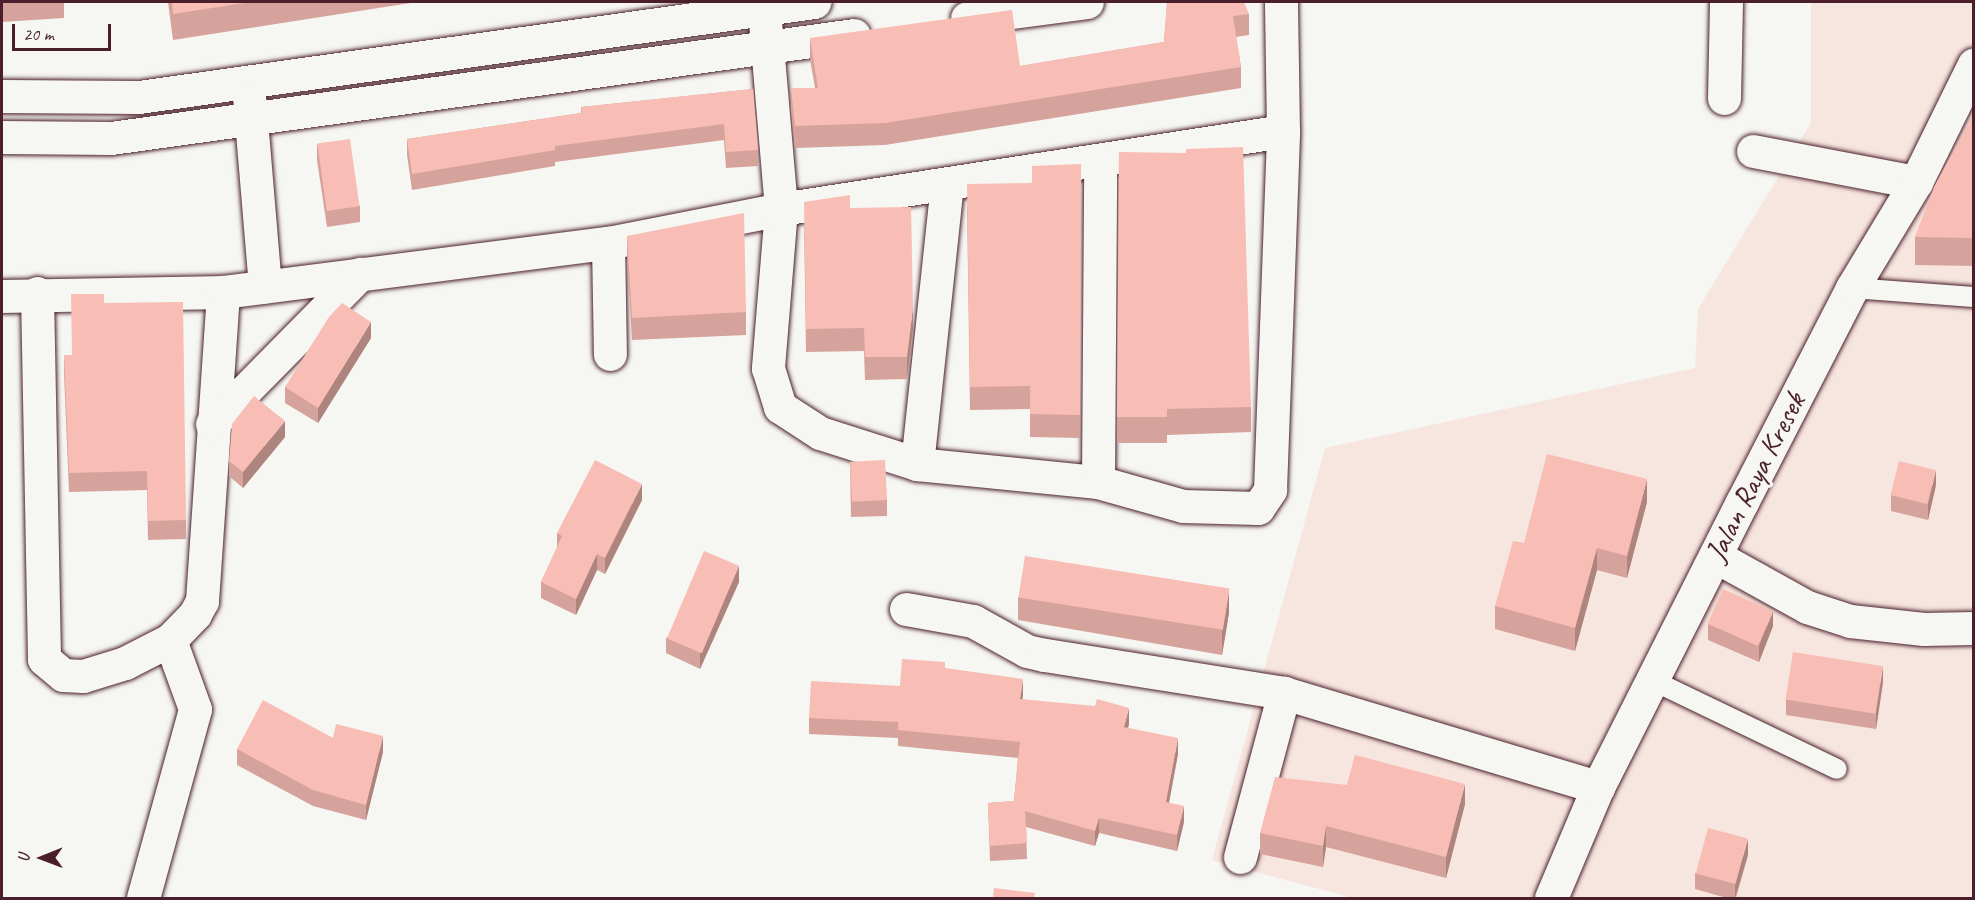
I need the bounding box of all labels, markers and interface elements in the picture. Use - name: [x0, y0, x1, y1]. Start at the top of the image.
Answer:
- scale bar: [15, 12, 114, 50]
- text: 20 m: [23, 23, 54, 45]
- street label: Jalan Raya Kresek: [1697, 387, 1813, 567]
- north arrow: [12, 828, 72, 888]
- text: U: [14, 854, 34, 862]

